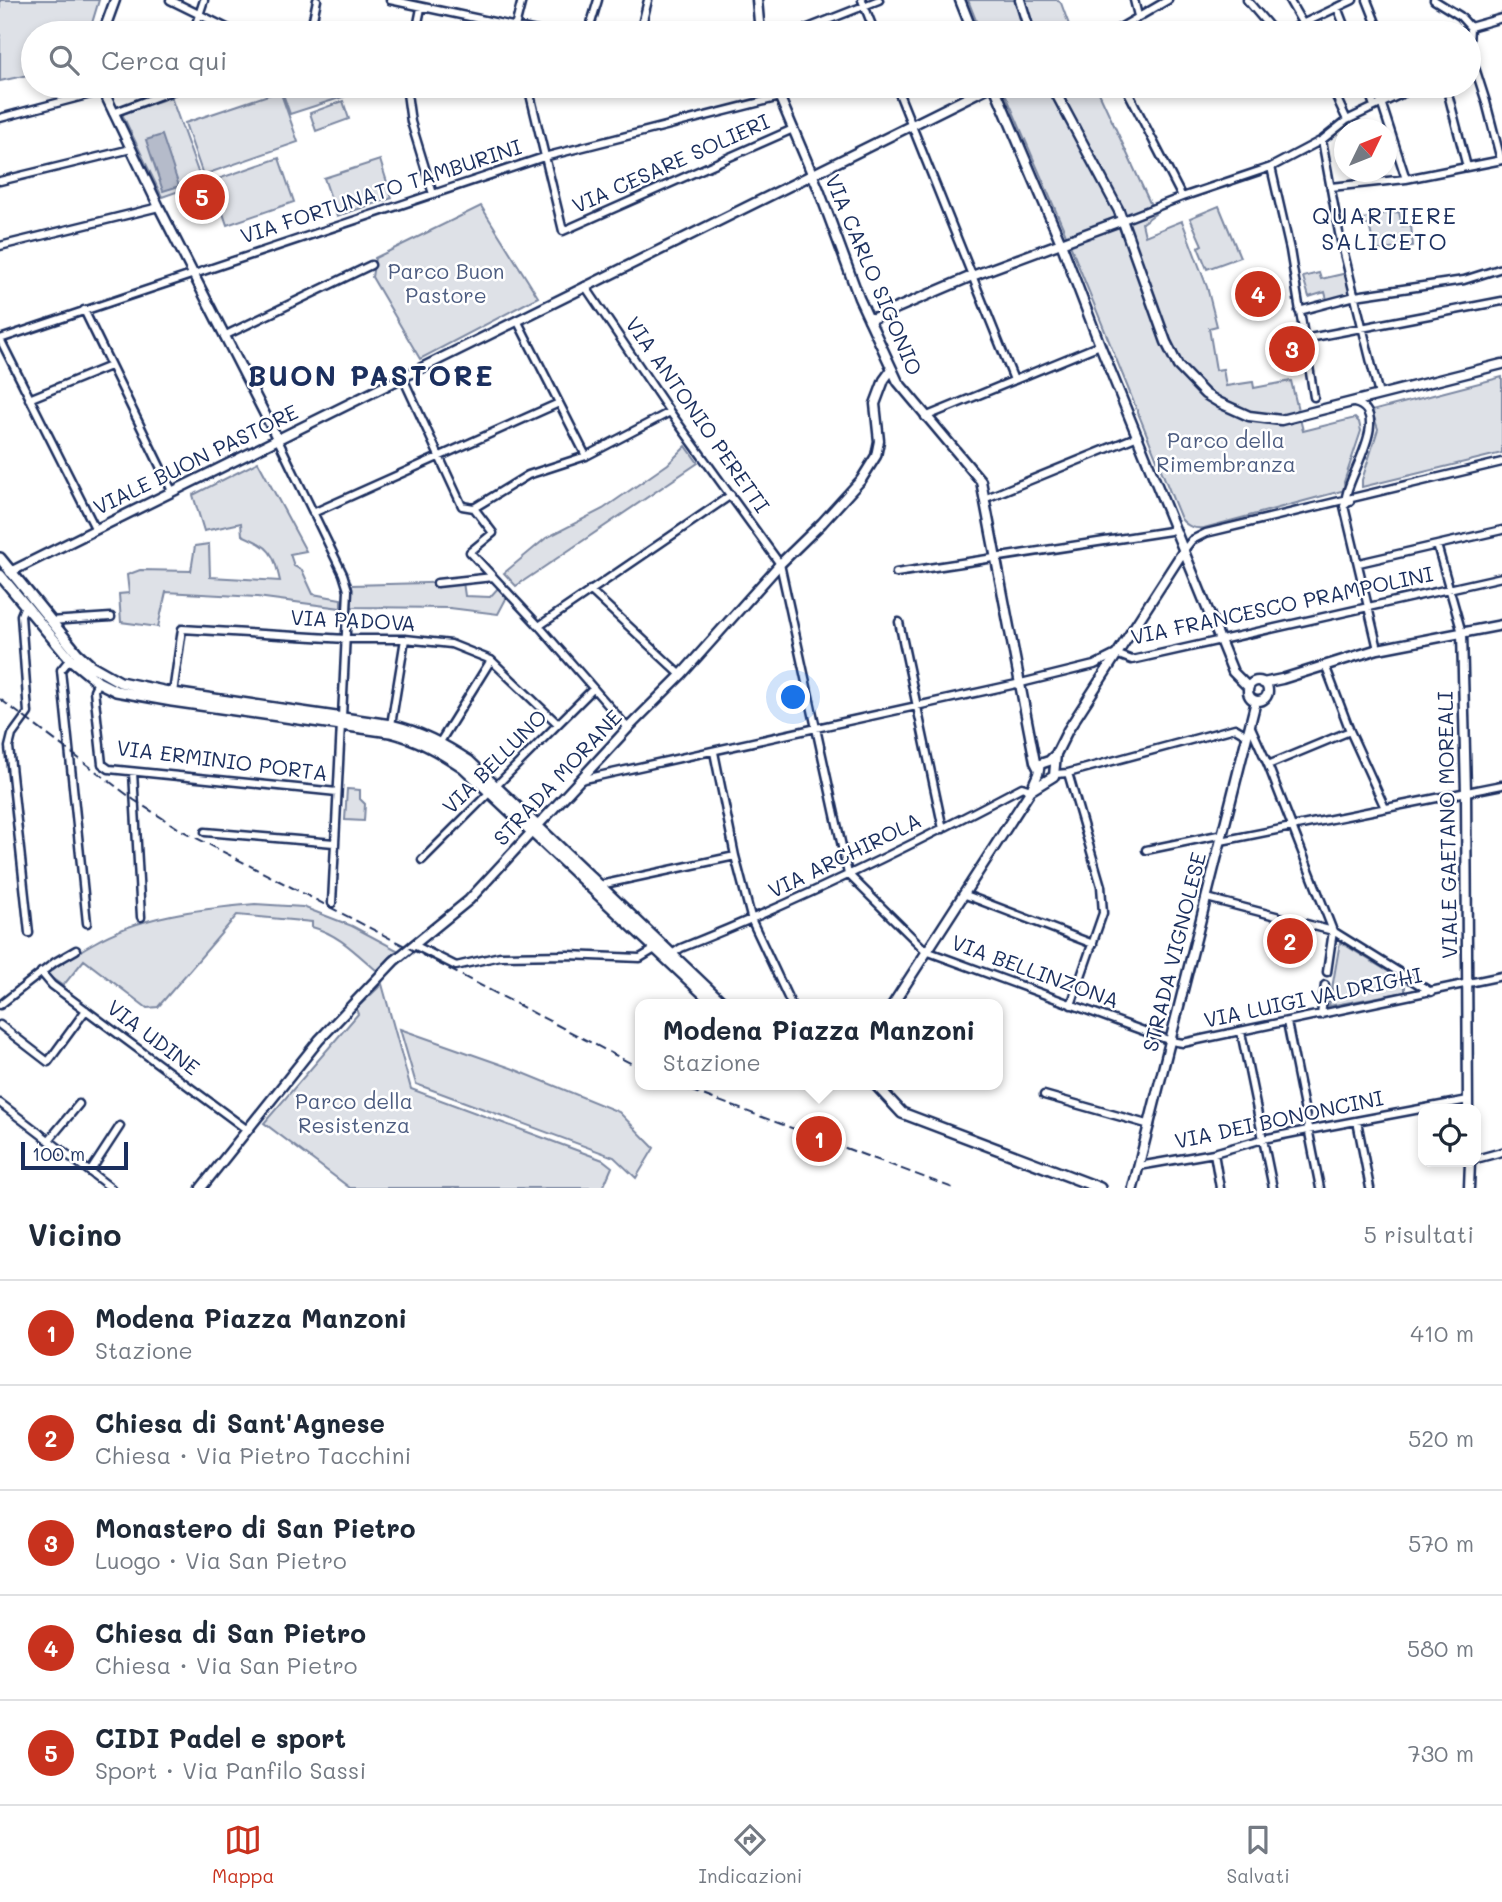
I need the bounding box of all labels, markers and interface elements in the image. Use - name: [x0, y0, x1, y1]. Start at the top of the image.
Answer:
- search box: [21, 21, 1481, 98]
- icon: search: [45, 41, 83, 79]
- text: Cerca qui: [101, 43, 227, 77]
- street label: VIA CESARE SOLIERI: [568, 107, 773, 218]
- north arrow: [1334, 119, 1397, 182]
- street label: VIA FORTUNATO TAMBURINI: [237, 132, 524, 249]
- street label: VIA CARLO SIGONIO: [820, 170, 929, 379]
- pin: 5: [179, 171, 225, 223]
- district label: QUARTIERE SALICETO: [1312, 200, 1458, 256]
- park label: Parco Buon Pastore: [388, 257, 504, 308]
- pin: 4: [1235, 268, 1281, 320]
- street label: VIA ANTONIO PERETTI: [620, 311, 776, 517]
- pin: 3: [1269, 323, 1315, 375]
- district label: BUON PASTORE: [247, 357, 495, 393]
- street label: VIALE BUON PASTORE: [89, 397, 302, 520]
- park label: Parco della Rimembranza: [1156, 426, 1296, 477]
- street label: VIA FRANCESCO PRAMPOLINI: [1128, 559, 1435, 650]
- street label: VIA PADOVA: [290, 603, 416, 636]
- your location: [776, 680, 810, 714]
- street label: VIALE GAETANO MOREALI: [1431, 691, 1462, 959]
- street label: VIA BELLUNO: [436, 703, 552, 819]
- street label: STRADA MORANE: [487, 703, 627, 851]
- street label: VIA ERMINIO PORTA: [115, 733, 329, 786]
- street label: VIA ARCHIROLA: [763, 806, 925, 903]
- street label: STRADA VIGNOLESE: [1136, 849, 1211, 1054]
- pin: 2: [1267, 915, 1313, 967]
- street label: VIA BELLINZONA: [948, 928, 1123, 1013]
- street label: VIA LUIGI VALDRIGHI: [1201, 960, 1424, 1033]
- street label: VIA UDINE: [102, 993, 206, 1080]
- popup: [635, 999, 1003, 1090]
- text: Modena Piazza Manzoni: [663, 1013, 975, 1047]
- text: Stazione: [663, 1047, 761, 1077]
- street label: VIA DEI BONONCINI: [1172, 1083, 1385, 1154]
- park label: Parco della Resistenza: [295, 1087, 413, 1138]
- map controls: [1418, 1104, 1481, 1167]
- button: locate: [1418, 1104, 1481, 1167]
- pin: 1: [796, 1113, 842, 1165]
- scale bar: [21, 1139, 128, 1171]
- text: 100 m: [32, 1141, 85, 1166]
- text: Vicino: [28, 1214, 122, 1254]
- text: 5 risultati: [1364, 1219, 1474, 1249]
- text: Modena Piazza Manzoni: [95, 1301, 407, 1335]
- text: 1: [46, 1318, 56, 1348]
- text: 410 m: [1410, 1318, 1474, 1348]
- text: Stazione: [95, 1335, 193, 1365]
- text: Chiesa di Sant'Agnese: [95, 1406, 385, 1440]
- text: 2: [45, 1423, 57, 1453]
- text: 520 m: [1408, 1423, 1474, 1453]
- text: Chiesa · Via Pietro Tacchini: [95, 1440, 411, 1470]
- text: Monastero di San Pietro: [95, 1511, 416, 1545]
- text: 3: [44, 1528, 58, 1558]
- text: 570 m: [1408, 1528, 1474, 1558]
- text: Luogo · Via San Pietro: [95, 1545, 347, 1575]
- text: Chiesa di San Pietro: [95, 1616, 366, 1650]
- text: 4: [44, 1633, 58, 1663]
- text: 580 m: [1407, 1633, 1474, 1663]
- text: Chiesa · Via San Pietro: [95, 1650, 357, 1680]
- text: CIDI Padel e sport: [95, 1721, 346, 1755]
- text: 5: [44, 1738, 58, 1768]
- text: 730 m: [1408, 1738, 1474, 1768]
- text: Sport · Via Panfilo Sassi: [95, 1755, 366, 1785]
- tab: Mappa: [212, 1821, 274, 1888]
- tab: Indicazioni: [699, 1821, 802, 1888]
- tab: Salvati: [1227, 1821, 1290, 1888]

